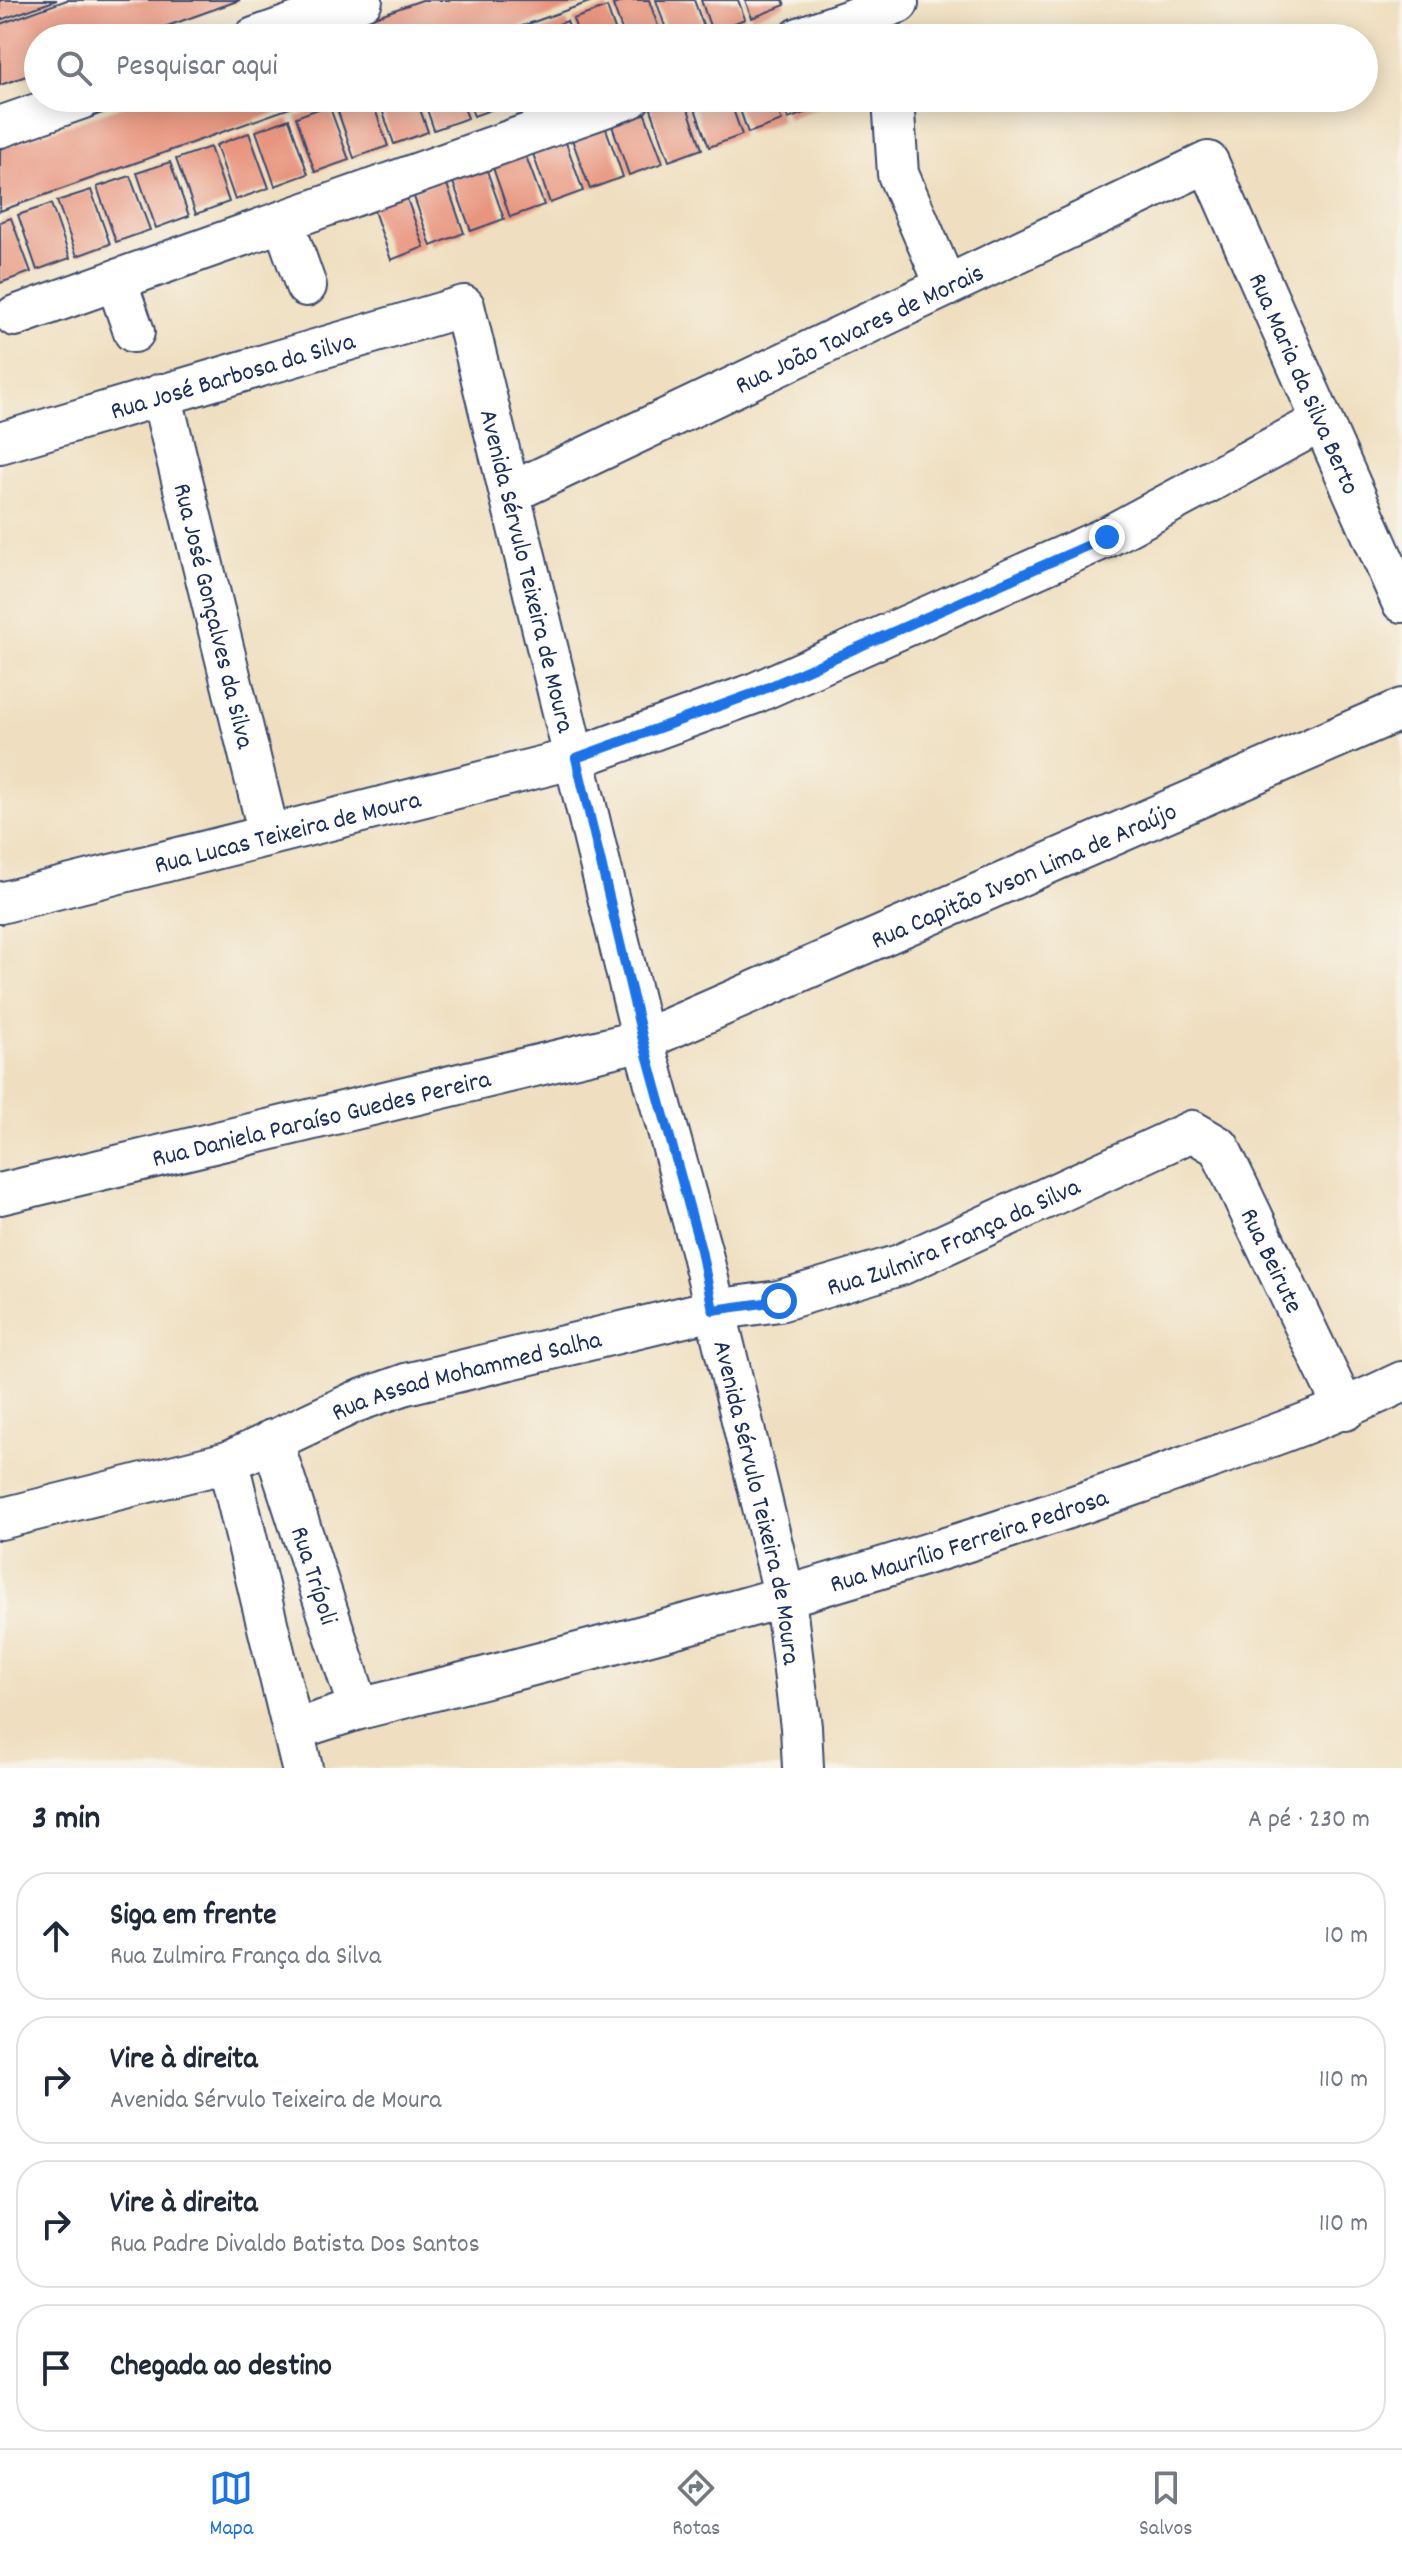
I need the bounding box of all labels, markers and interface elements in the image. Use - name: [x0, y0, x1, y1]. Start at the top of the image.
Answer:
- search box: [24, 24, 1378, 112]
- icon: search: [52, 46, 96, 90]
- text: Pesquisar aqui: [116, 47, 278, 90]
- street label: Rua João Tavares de Morais: [730, 256, 991, 406]
- street label: Rua Maria da Silva Berto: [1237, 268, 1367, 501]
- street label: Rua José Barbosa da Silva: [106, 324, 361, 431]
- street label: Avenida Sérvulo Teixeira de Moura: [468, 406, 583, 738]
- street label: Rua José Gonçalves da Silva: [162, 480, 262, 754]
- route end: [1089, 519, 1125, 555]
- street label: Rua Lucas Teixeira de Moura: [151, 783, 426, 885]
- street label: Rua Capitão Ivson Lima de Araújo: [866, 794, 1183, 960]
- street label: Rua Daniela Paraíso Guedes Pereira: [149, 1062, 495, 1179]
- street label: Rua Zulmira França da Silva: [823, 1169, 1088, 1308]
- street label: Rua Beirute: [1229, 1203, 1311, 1320]
- route start: [761, 1283, 797, 1319]
- street label: Rua Assad Mohammed Salha: [326, 1322, 606, 1433]
- street label: Avenida Sérvulo Teixeira de Moura: [701, 1337, 808, 1668]
- street label: Rua Maurílio Ferreira Pedrosa: [826, 1480, 1114, 1604]
- street label: Rua Trípoli: [279, 1522, 346, 1630]
- text: 3 min: [32, 1796, 100, 1845]
- text: A pé · 230 m: [1248, 1802, 1370, 1839]
- text: Siga em frente: [110, 1896, 277, 1939]
- icon: ahead: [34, 1914, 78, 1958]
- text: 10 m: [1324, 1918, 1368, 1955]
- text: Rua Zulmira França da Silva: [110, 1939, 381, 1976]
- text: Vire à direita: [110, 2040, 257, 2083]
- icon: right: [34, 2058, 78, 2102]
- text: 110 m: [1319, 2062, 1368, 2099]
- text: Avenida Sérvulo Teixeira de Moura: [110, 2083, 441, 2120]
- text: Vire à direita: [110, 2184, 257, 2227]
- icon: right: [34, 2202, 78, 2246]
- text: 110 m: [1319, 2206, 1368, 2243]
- text: Rua Padre Divaldo Batista Dos Santos: [110, 2227, 480, 2264]
- icon: arrive: [34, 2346, 78, 2390]
- text: Chegada ao destino: [110, 2347, 332, 2390]
- tab: Mapa: [209, 2466, 253, 2545]
- tab: Rotas: [672, 2466, 720, 2545]
- tab: Salvos: [1139, 2466, 1193, 2545]

